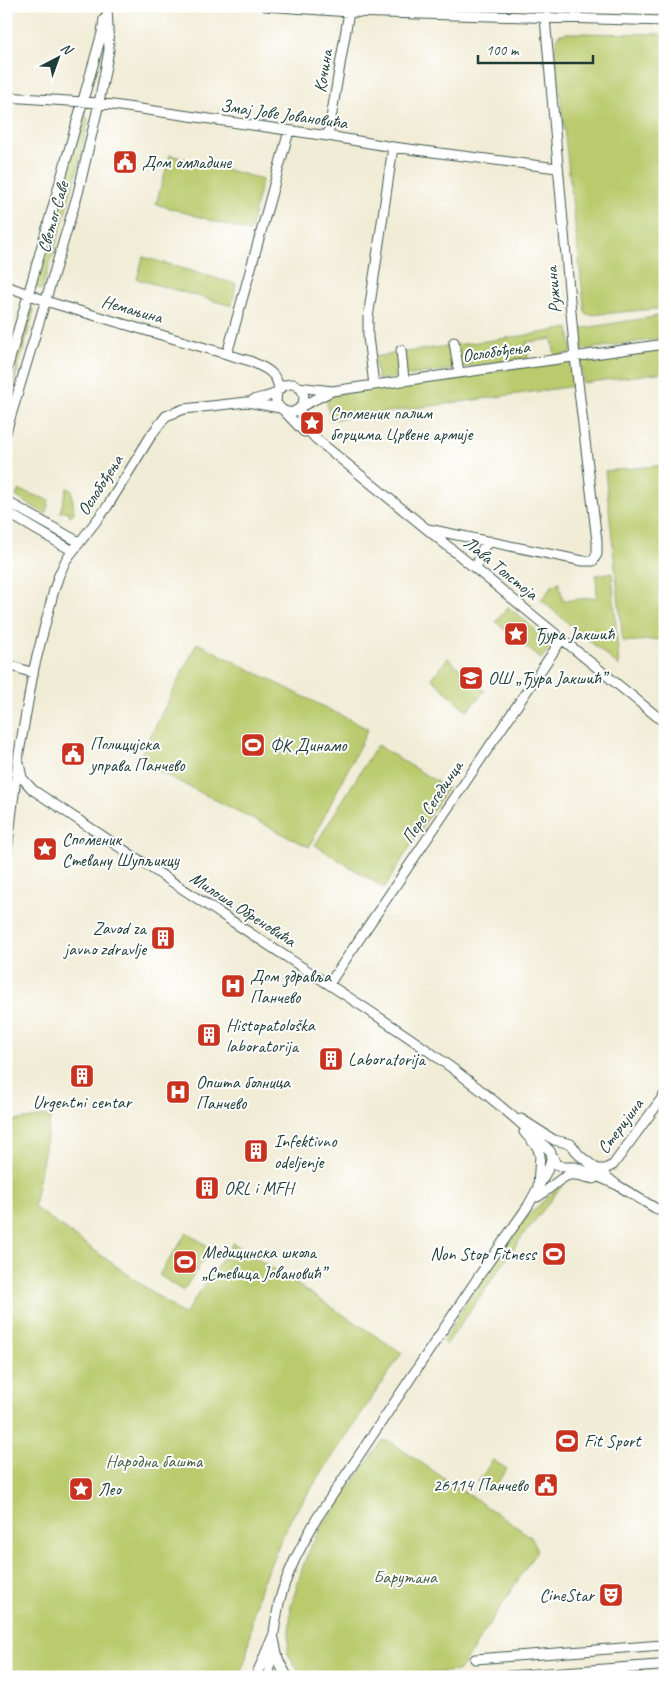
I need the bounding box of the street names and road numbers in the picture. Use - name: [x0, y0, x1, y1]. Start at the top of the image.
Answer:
- street label: Кочина: [309, 46, 337, 94]
- street label: Змај Јове Јовановића: [219, 94, 350, 134]
- street label: Светог Саве: [32, 178, 74, 255]
- street label: Ружина: [540, 264, 566, 314]
- street label: Немањина: [99, 290, 167, 329]
- street label: Ослобођења: [461, 335, 532, 367]
- street label: Ослобођења: [72, 450, 128, 520]
- street label: Лава Толстоја: [459, 531, 544, 605]
- street label: Пере Сегединца: [396, 755, 469, 847]
- street label: Милоша Обреновића: [186, 867, 301, 952]
- street label: Стеријина: [592, 1093, 649, 1158]

